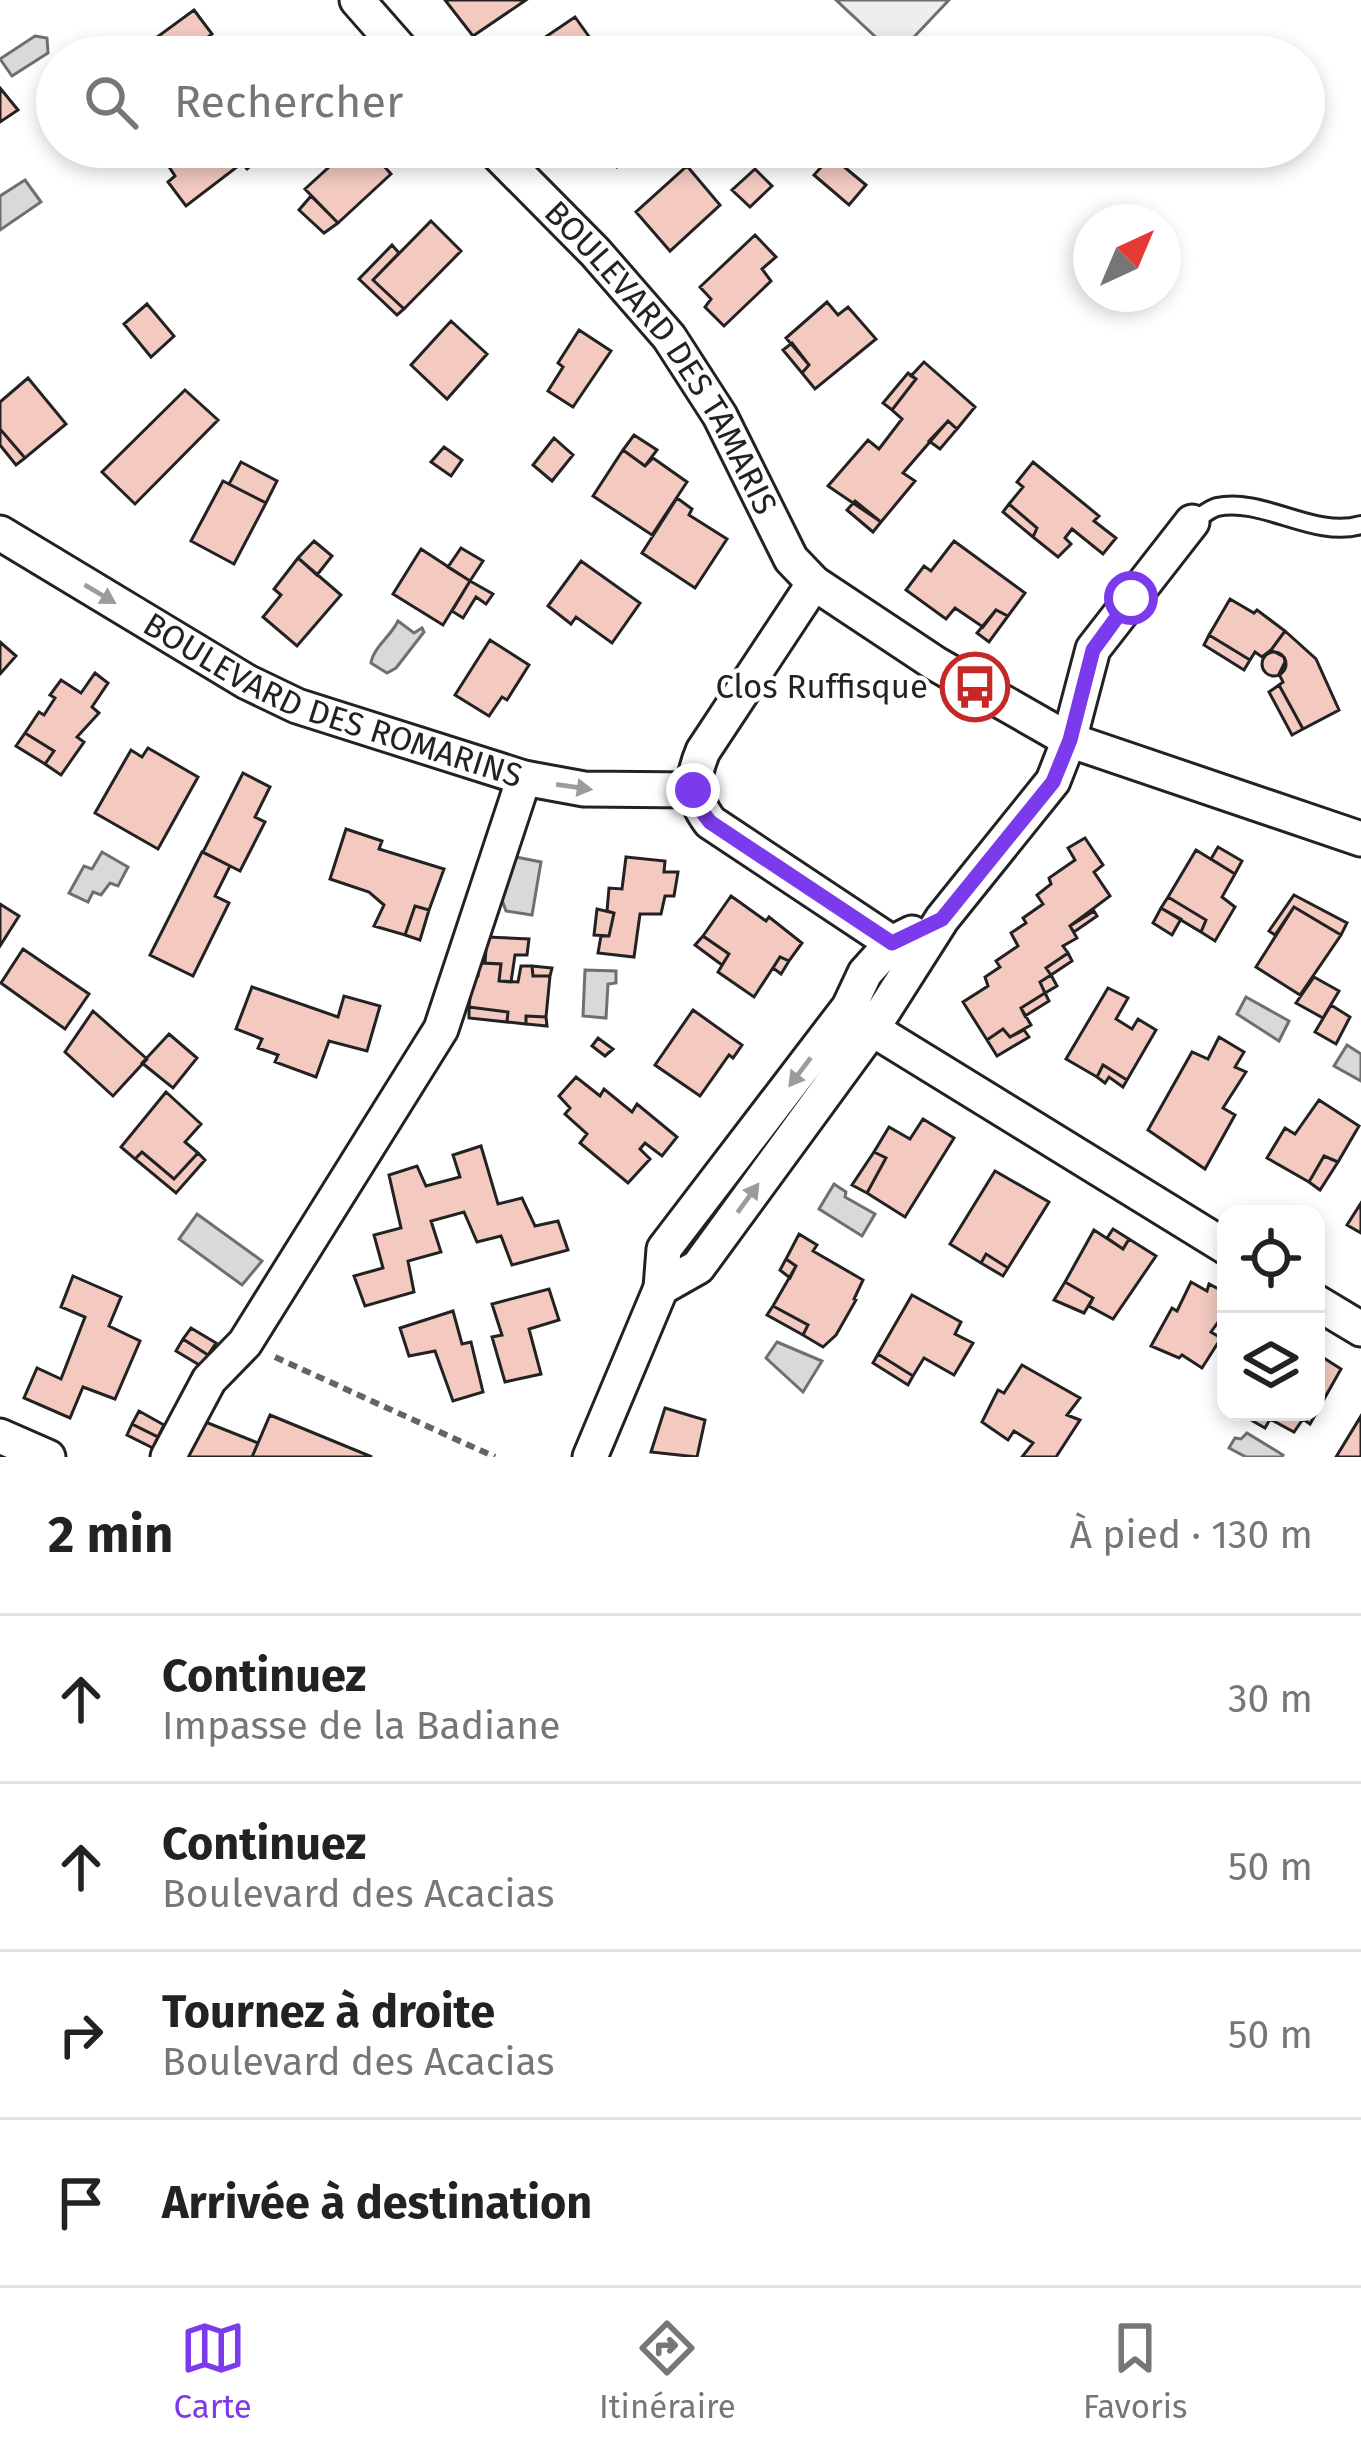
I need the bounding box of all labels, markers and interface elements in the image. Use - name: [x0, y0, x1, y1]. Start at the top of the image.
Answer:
- search box: [36, 36, 1325, 168]
- icon: search: [78, 69, 144, 135]
- text: Rechercher: [174, 75, 403, 129]
- street label: BOULEVARD DES TAMARIS: [536, 193, 786, 521]
- north arrow: [1073, 204, 1181, 312]
- route start: [1104, 571, 1158, 625]
- one-way arrow: [83, 583, 117, 604]
- street label: BOULEVARD DES ROMARINS: [136, 604, 527, 796]
- bus stop icon: Clos Ruffisque: [940, 652, 1010, 722]
- place label: Clos Ruffisque: [715, 667, 928, 707]
- route end: [666, 763, 720, 817]
- one-way arrow: [556, 778, 593, 797]
- one-way arrow: [788, 1056, 813, 1087]
- one-way arrow: [736, 1182, 760, 1214]
- map controls: [1217, 1205, 1325, 1421]
- button: locate: [1217, 1205, 1325, 1313]
- button: layers: [1217, 1313, 1325, 1421]
- text: 2 min: [48, 1504, 173, 1566]
- text: À pied · 130 m: [1070, 1512, 1313, 1558]
- text: Continuez: [162, 1649, 366, 1703]
- icon: ahead: [48, 1666, 114, 1732]
- text: 30 m: [1228, 1676, 1313, 1722]
- text: Impasse de la Badiane: [162, 1703, 560, 1749]
- text: Continuez: [162, 1817, 366, 1871]
- icon: ahead: [48, 1834, 114, 1900]
- text: 50 m: [1228, 1844, 1313, 1890]
- text: Boulevard des Acacias: [162, 1871, 554, 1917]
- text: Tournez à droite: [162, 1985, 495, 2039]
- icon: right: [48, 2002, 114, 2068]
- text: 50 m: [1228, 2012, 1313, 2058]
- text: Boulevard des Acacias: [162, 2039, 554, 2085]
- icon: arrive: [48, 2170, 114, 2236]
- text: Arrivée à destination: [162, 2176, 592, 2230]
- tab: Carte: [174, 2315, 252, 2427]
- tab: Itinéraire: [599, 2315, 736, 2427]
- tab: Favoris: [1083, 2315, 1187, 2427]

